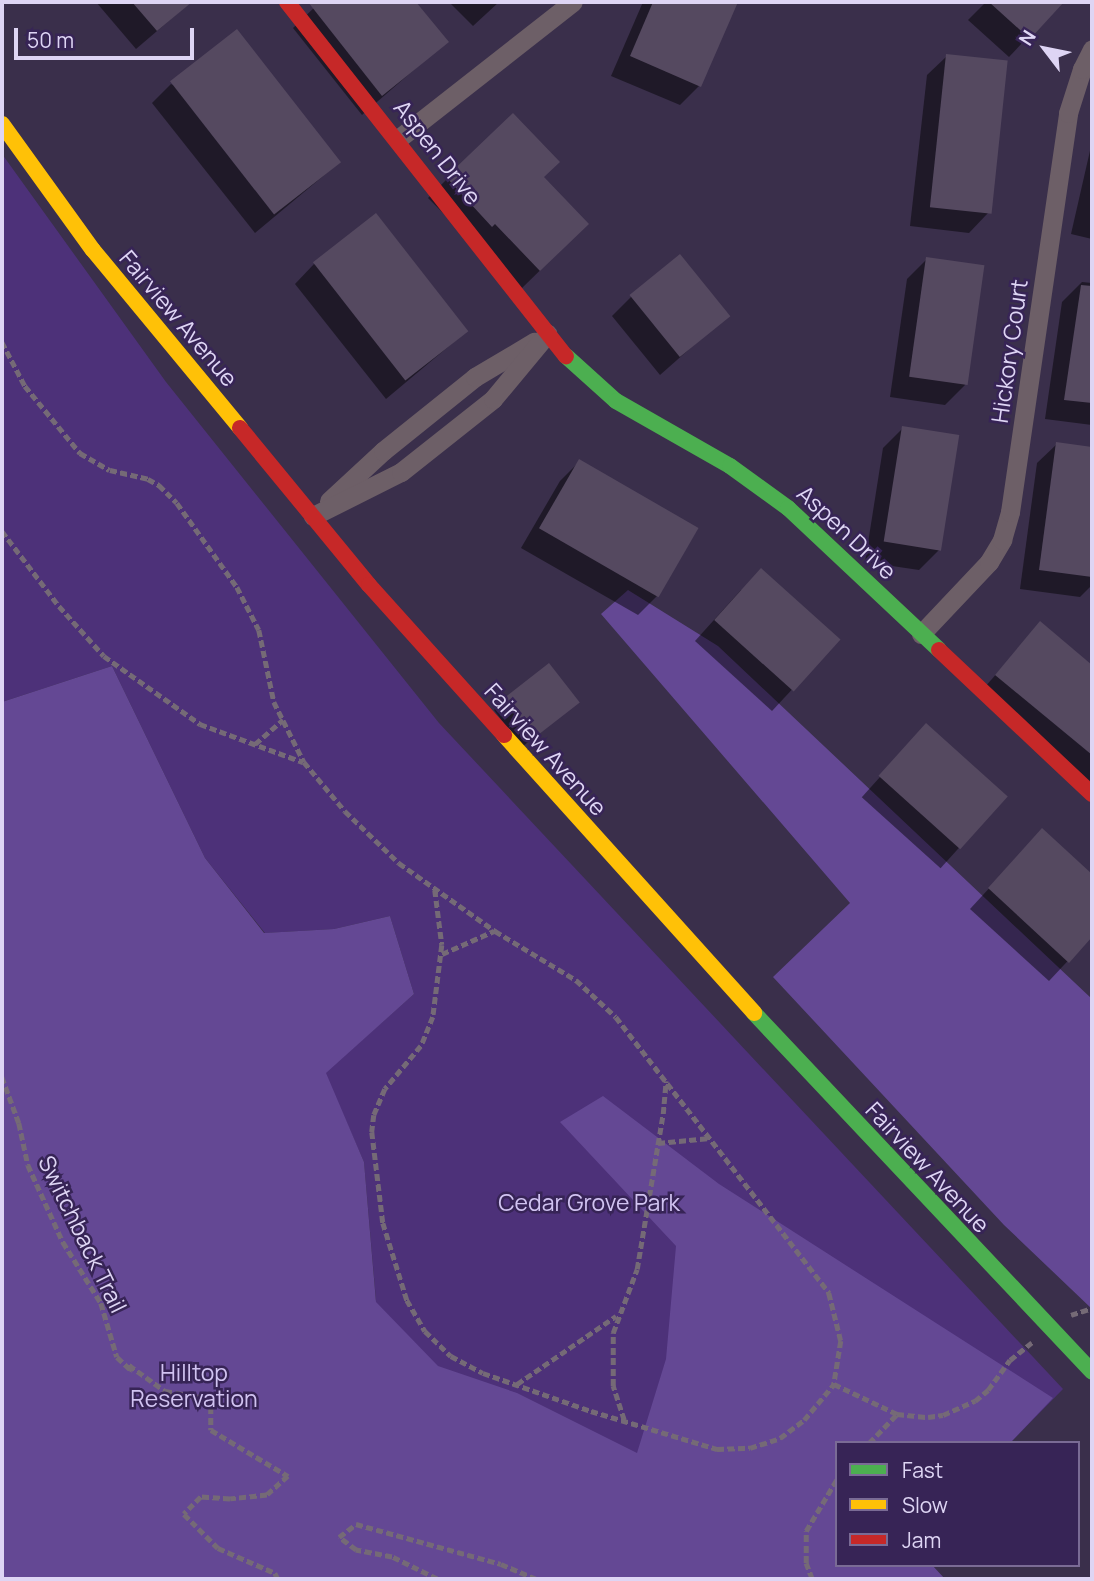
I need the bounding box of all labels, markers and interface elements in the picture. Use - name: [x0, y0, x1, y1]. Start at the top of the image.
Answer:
- scale bar: [18, 14, 198, 58]
- north arrow: [1010, 14, 1080, 84]
- text: N: [1013, 25, 1042, 51]
- text: 50 m: [27, 26, 74, 54]
- street label: Aspen Drive: [389, 94, 487, 210]
- street label: Fairview Avenue: [114, 245, 244, 391]
- street label: Hickory Court: [985, 277, 1033, 425]
- street label: Aspen Drive: [792, 479, 902, 585]
- street label: Fairview Avenue: [479, 677, 613, 821]
- street label: Fairview Avenue: [860, 1096, 996, 1238]
- street label: Switchback Trail: [33, 1151, 133, 1317]
- park label: Cedar Grove Park: [498, 1188, 680, 1216]
- park label: Hilltop Reservation: [130, 1358, 258, 1412]
- legend: [835, 1441, 1080, 1567]
- text: Fast: [902, 1456, 943, 1484]
- text: Slow: [902, 1491, 948, 1519]
- text: Jam: [902, 1526, 941, 1554]

